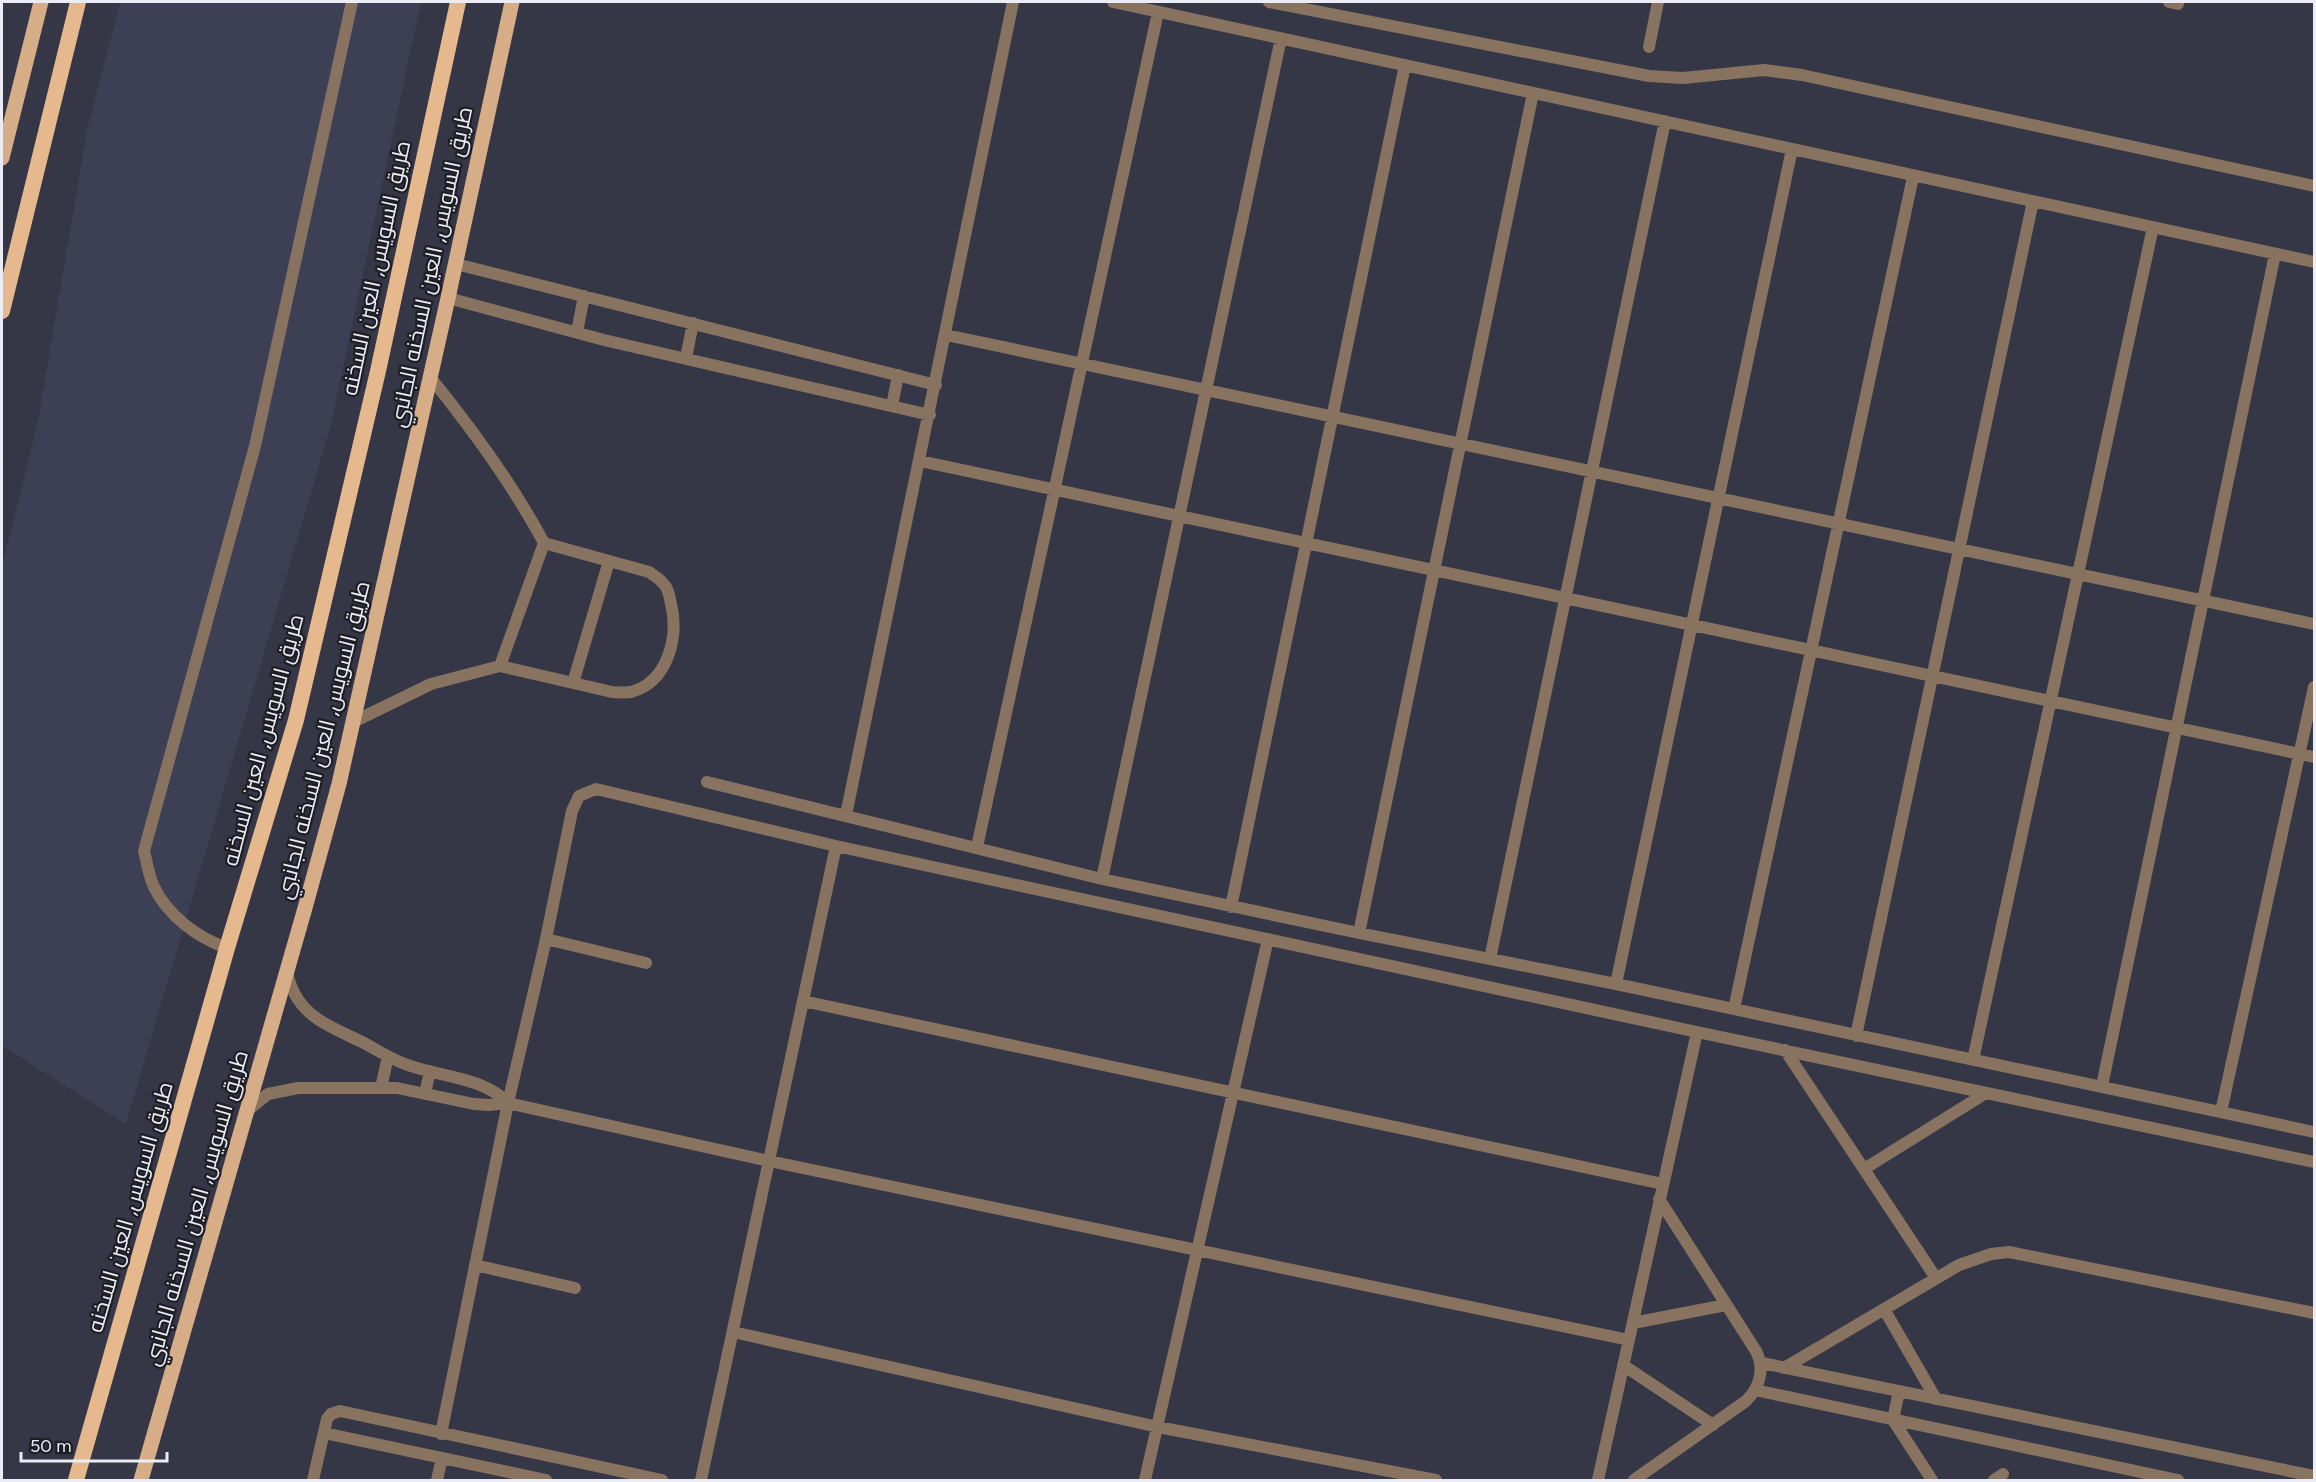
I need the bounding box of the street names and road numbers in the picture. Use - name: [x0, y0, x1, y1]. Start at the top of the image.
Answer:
- street label: طريق السويس, العين السخنه الجانبي: [384, 104, 481, 430]
- street label: طريق السويس, العين السخنه: [336, 138, 416, 398]
- street label: طريق السويس, العين السخنه الجانبي: [270, 578, 379, 903]
- street label: طريق السويس, العين السخنه: [216, 611, 310, 869]
- street label: طريق السويس, العين السخنه الجانبي: [138, 1047, 257, 1370]
- street label: طريق السويس, العين السخنه: [81, 1079, 179, 1335]

